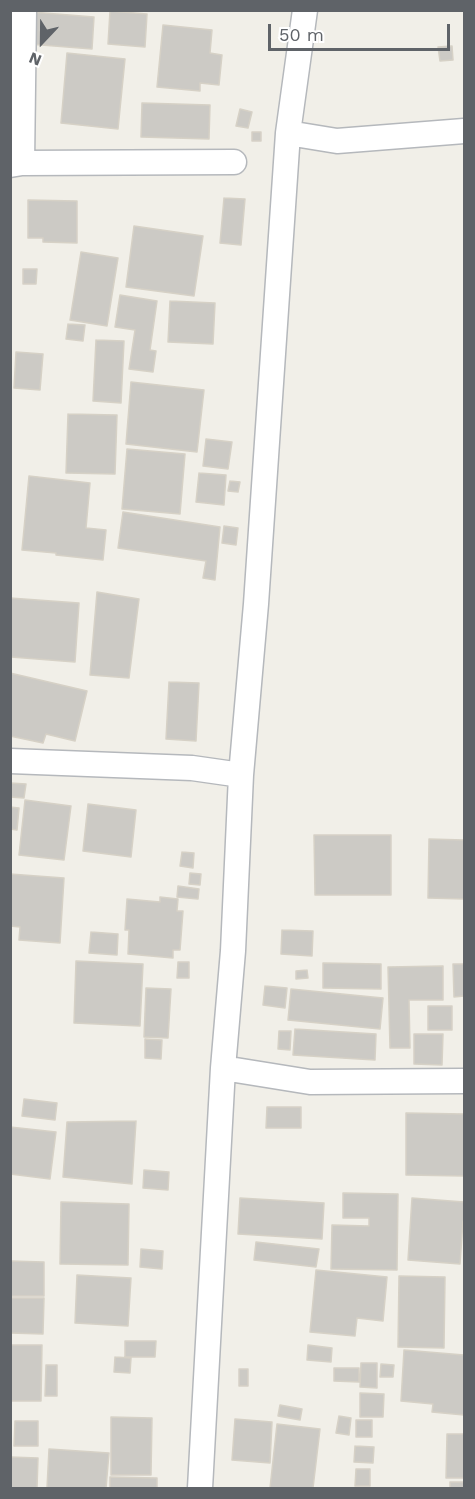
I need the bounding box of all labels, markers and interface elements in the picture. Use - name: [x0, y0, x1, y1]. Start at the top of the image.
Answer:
- north arrow: [12, 12, 72, 72]
- scale bar: [271, 12, 452, 50]
- text: 50 m: [279, 24, 324, 45]
- text: N: [26, 48, 44, 70]

